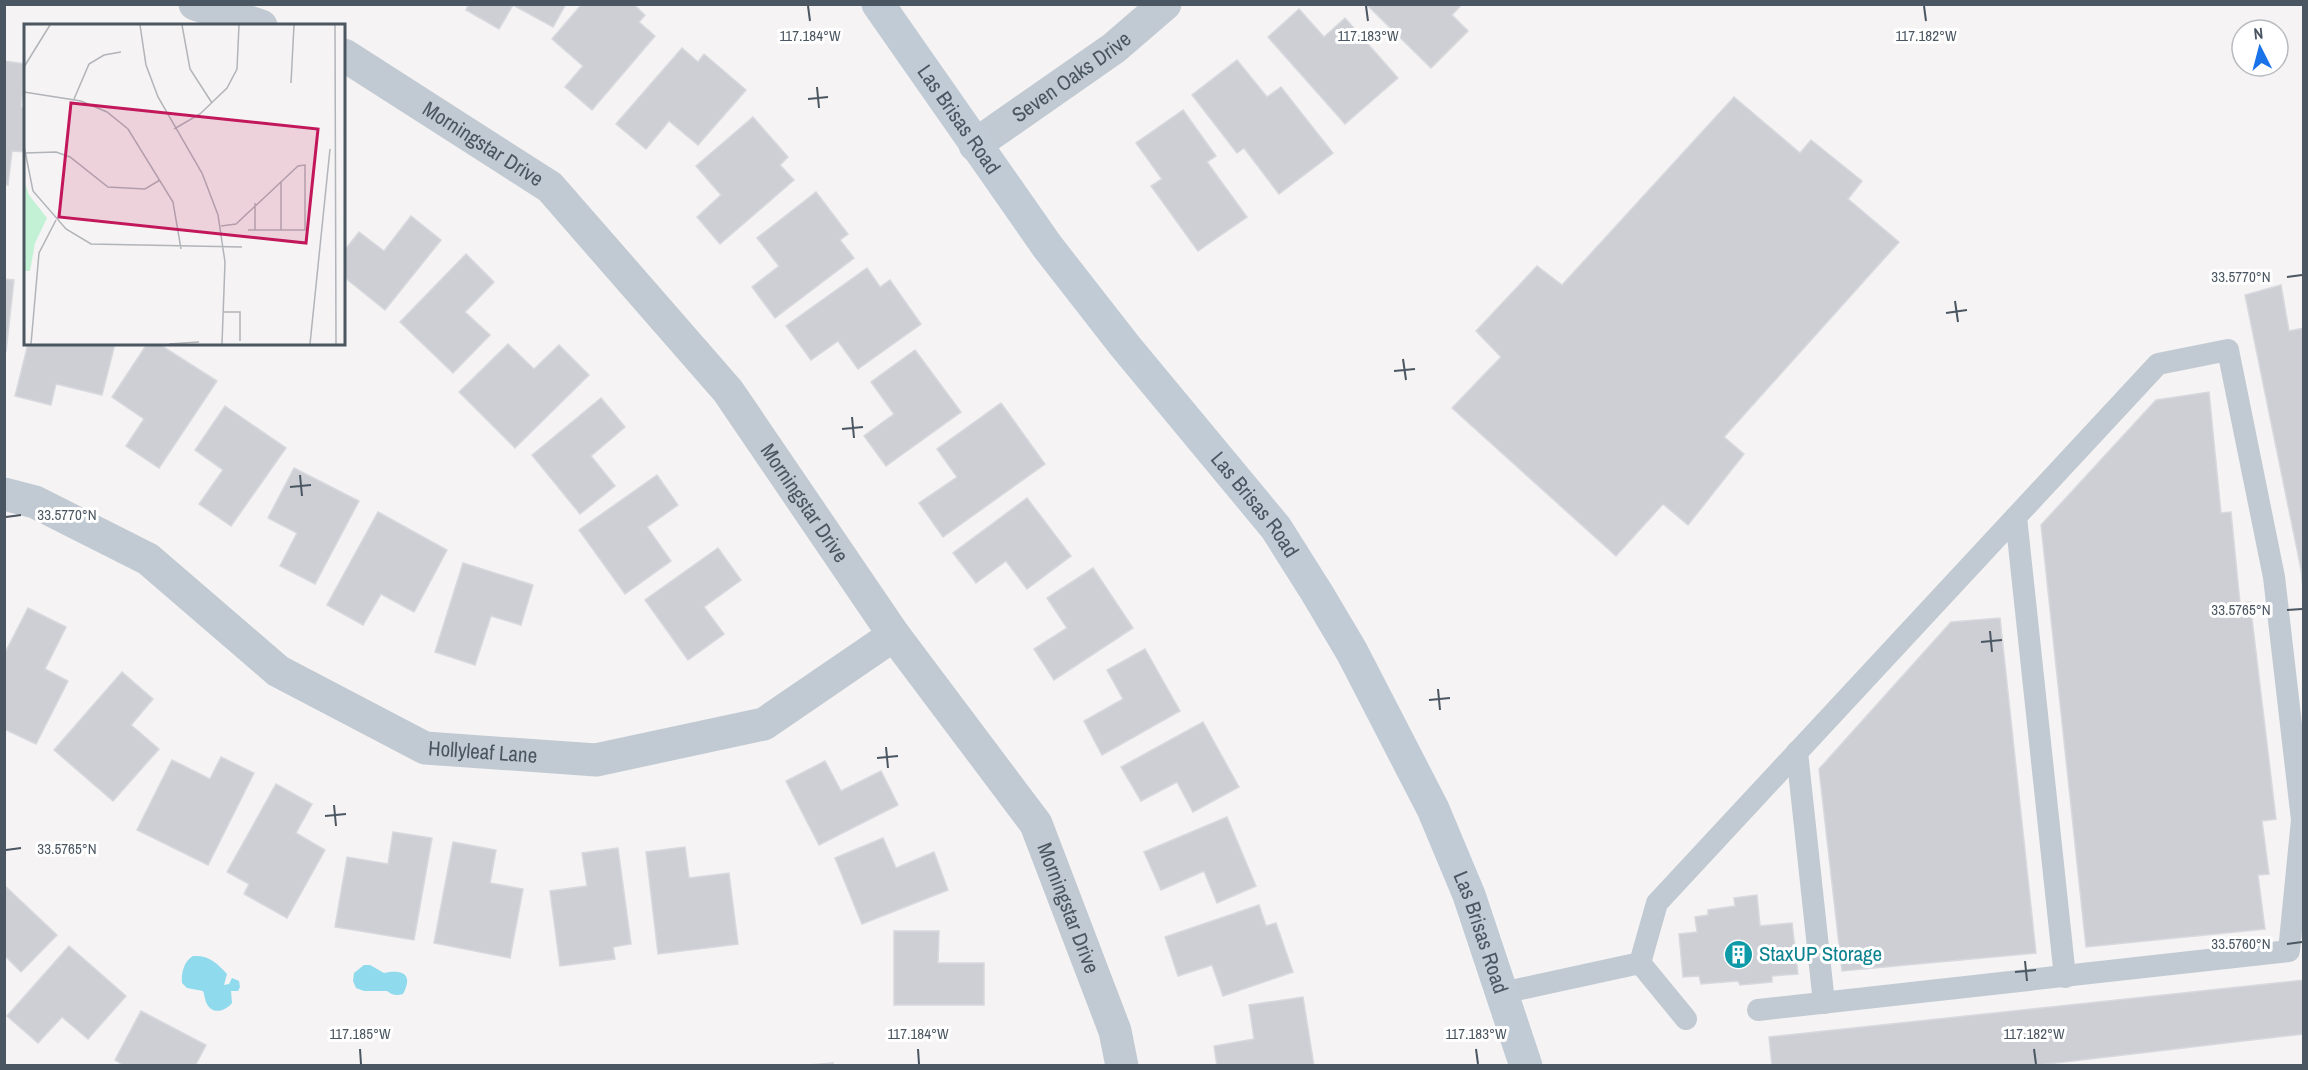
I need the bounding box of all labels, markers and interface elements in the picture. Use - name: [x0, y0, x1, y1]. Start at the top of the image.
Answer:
- north arrow: [2230, 18, 2290, 78]
- text: N: [2253, 22, 2264, 45]
- inset map: [24, 24, 345, 345]
- text: 117.184°W: [779, 25, 841, 46]
- street label: Seven Oaks Drive: [1006, 25, 1137, 129]
- text: 117.183°W: [1337, 25, 1399, 46]
- text: 117.182°W: [1895, 25, 1957, 46]
- street label: Las Brisas Road: [911, 59, 1008, 180]
- street label: Morningstar Drive: [417, 94, 549, 193]
- text: 33.5770°N: [2211, 266, 2271, 287]
- street label: Morningstar Drive: [754, 438, 855, 568]
- street label: Las Brisas Road: [1204, 445, 1306, 563]
- text: 33.5770°N: [37, 504, 97, 525]
- text: 33.5765°N: [2211, 599, 2271, 620]
- street label: Hollyleaf Lane: [427, 733, 538, 770]
- text: 33.5765°N: [37, 838, 97, 859]
- street label: Morningstar Drive: [1030, 838, 1107, 978]
- street label: Las Brisas Road: [1447, 867, 1516, 997]
- text: 33.5760°N: [2211, 933, 2271, 954]
- building icon: StaxUP Storage: [1722, 938, 1754, 970]
- place label: StaxUP Storage: [1759, 939, 1882, 968]
- text: 117.185°W: [329, 1023, 391, 1044]
- text: 117.184°W: [887, 1023, 949, 1044]
- text: 117.183°W: [1445, 1023, 1507, 1044]
- text: 117.182°W: [2003, 1023, 2065, 1044]

